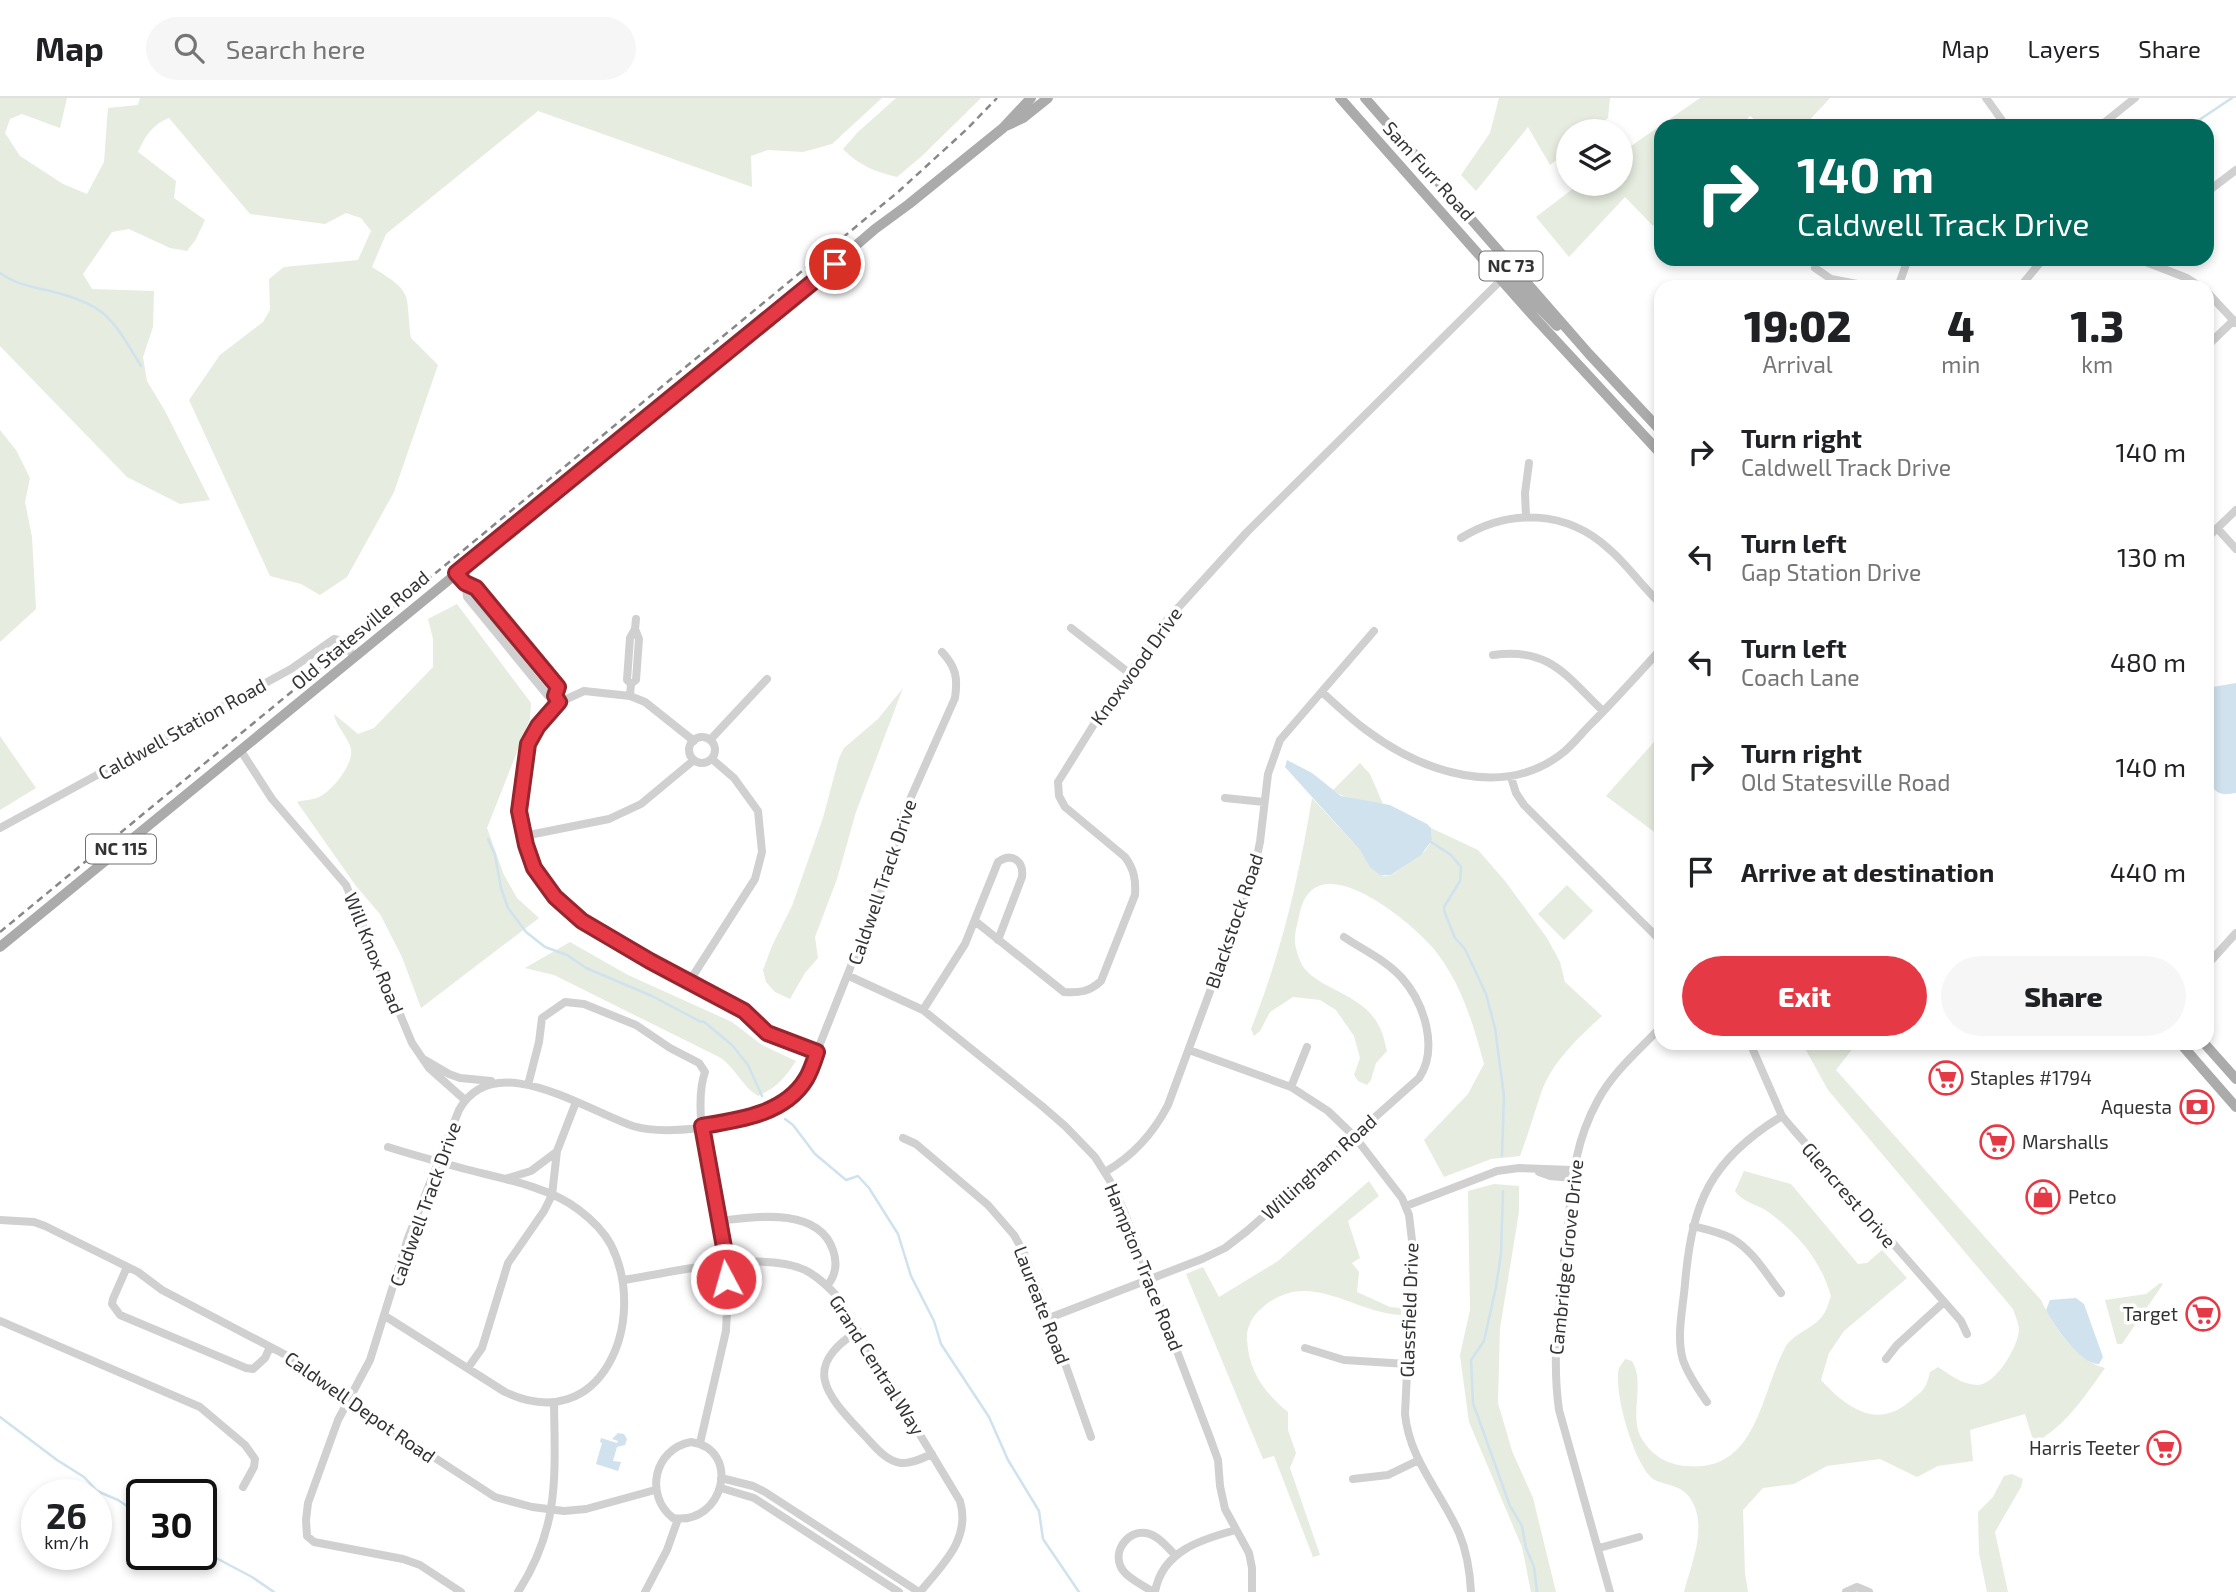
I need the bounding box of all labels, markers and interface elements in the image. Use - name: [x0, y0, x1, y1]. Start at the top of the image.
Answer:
- search box: [146, 17, 636, 80]
- text: Map: [35, 28, 104, 68]
- icon: search: [170, 29, 208, 67]
- text: Search here: [226, 33, 365, 64]
- text: Map: [1941, 34, 1989, 63]
- text: Layers: [2027, 34, 2100, 63]
- text: Share: [2138, 34, 2201, 63]
- street label: Sam Furr Road: [1379, 116, 1480, 225]
- map controls: [1556, 119, 1633, 196]
- button: layers: [1556, 119, 1633, 196]
- text: 140 m: [1797, 144, 1934, 203]
- icon: right: [1682, 147, 1773, 238]
- text: Caldwell Track Drive: [1797, 204, 2089, 242]
- pin: [805, 234, 865, 294]
- icon: arrive: [816, 245, 854, 283]
- road number: NC 73: [1480, 252, 1542, 280]
- text: 19:02: [1744, 300, 1851, 350]
- text: 4: [1947, 300, 1975, 350]
- text: 1.3: [2070, 300, 2124, 350]
- text: Arrival: [1763, 350, 1833, 378]
- text: min: [1941, 350, 1980, 378]
- text: km: [2081, 350, 2113, 378]
- text: Turn right: [1741, 422, 1862, 453]
- icon: right: [1682, 433, 1720, 471]
- text: 140 m: [2115, 436, 2186, 467]
- text: Caldwell Track Drive: [1741, 453, 1951, 481]
- text: Turn left: [1741, 527, 1847, 558]
- icon: left: [1682, 538, 1720, 576]
- text: 130 m: [2117, 541, 2186, 572]
- text: Gap Station Drive: [1741, 558, 1921, 586]
- street label: Old Statesville Road: [286, 565, 433, 694]
- street label: Knoxwood Drive: [1085, 602, 1186, 729]
- text: Turn left: [1741, 632, 1847, 663]
- icon: left: [1682, 643, 1720, 681]
- text: 480 m: [2110, 646, 2186, 677]
- text: Coach Lane: [1741, 663, 1860, 691]
- street label: Caldwell Station Road: [94, 673, 270, 784]
- text: Turn right: [1741, 737, 1862, 768]
- icon: right: [1682, 748, 1720, 786]
- text: 140 m: [2115, 751, 2186, 782]
- text: Old Statesville Road: [1741, 768, 1950, 796]
- street label: Caldwell Track Drive: [842, 796, 921, 968]
- road number: NC 115: [86, 834, 156, 864]
- street label: Blackstock Road: [1200, 850, 1267, 991]
- icon: arrive: [1682, 853, 1720, 891]
- text: Arrive at destination: [1741, 856, 1994, 887]
- text: 440 m: [2110, 856, 2186, 887]
- street label: Will Knox Road: [340, 889, 409, 1017]
- button: Exit: [1682, 956, 1927, 1036]
- button: Share: [1941, 956, 2186, 1036]
- supermarket icon: Staples #1794: [1927, 1059, 1965, 1097]
- place label: Staples #1794: [1970, 1066, 2092, 1089]
- bank icon: Aquesta: [2178, 1088, 2216, 1126]
- place label: Aquesta: [2101, 1095, 2172, 1118]
- street label: Willingham Road: [1257, 1109, 1381, 1224]
- street label: Caldwell Track Drive: [384, 1118, 465, 1289]
- supermarket icon: Marshalls: [1978, 1123, 2016, 1161]
- place label: Marshalls: [2022, 1130, 2109, 1153]
- street label: Glencrest Drive: [1797, 1137, 1901, 1252]
- street label: Cambridge Grove Drive: [1544, 1158, 1587, 1356]
- shop icon: Petco: [2024, 1178, 2062, 1216]
- street label: Hampton Trace Road: [1100, 1180, 1189, 1354]
- place label: Petco: [2068, 1185, 2116, 1208]
- position arrow: [689, 1242, 763, 1316]
- street label: Glassfield Drive: [1395, 1242, 1422, 1378]
- street label: Laureate Road: [1009, 1243, 1076, 1367]
- street label: Grand Central Way: [825, 1290, 930, 1439]
- supermarket icon: Target: [2184, 1295, 2222, 1333]
- place label: Target: [2123, 1302, 2178, 1325]
- street label: Caldwell Depot Road: [281, 1346, 440, 1467]
- supermarket icon: Harris Teeter: [2145, 1429, 2183, 1467]
- place label: Harris Teeter: [2029, 1436, 2140, 1459]
- speed limit sign: 30: [126, 1479, 217, 1570]
- text: 26: [46, 1494, 87, 1536]
- text: km/h: [44, 1531, 89, 1553]

